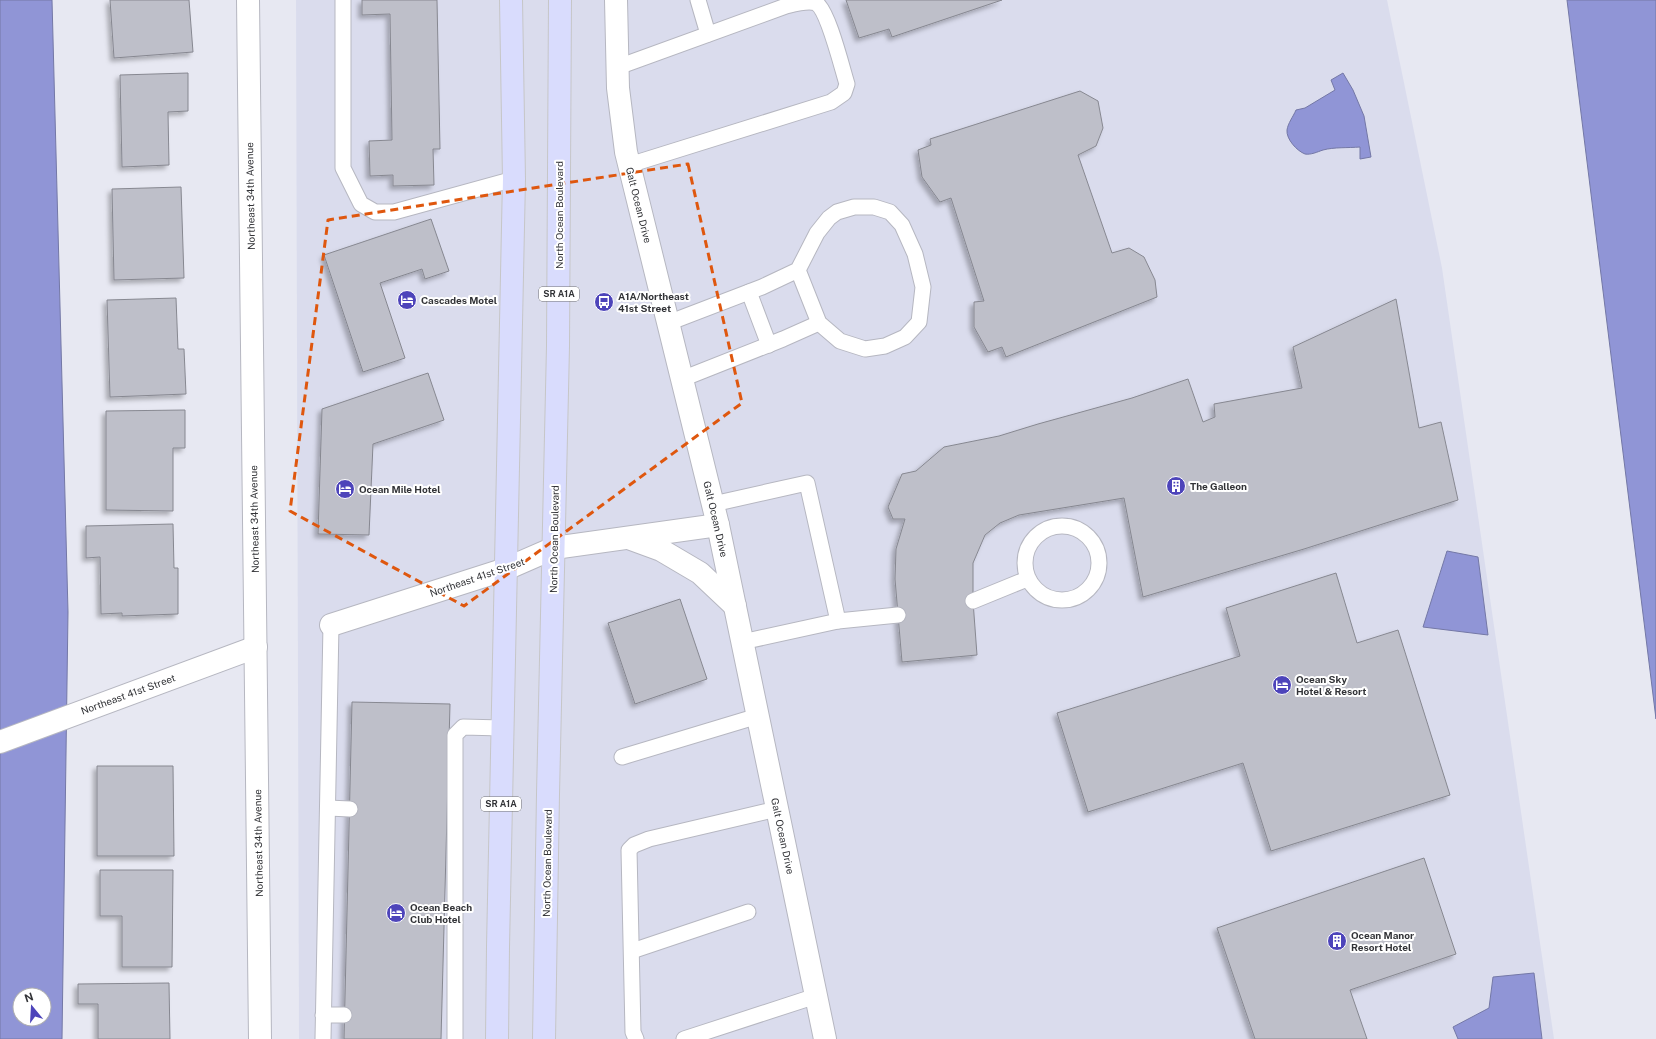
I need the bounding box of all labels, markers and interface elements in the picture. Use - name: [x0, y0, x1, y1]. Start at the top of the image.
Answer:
- street label: Northeast 34th Avenue: [243, 142, 257, 250]
- street label: North Ocean Boulevard: [553, 161, 565, 269]
- street label: Galt Ocean Drive: [624, 166, 654, 244]
- road number: SR A1A: [539, 287, 579, 301]
- hotel icon: Cascades Motel: [396, 289, 418, 311]
- place label: A1A/Northeast 41st Street: [618, 290, 689, 314]
- bus stop icon: A1A/Northeast 41st Street: [593, 291, 615, 313]
- place label: Cascades Motel: [421, 294, 497, 306]
- street label: Northeast 34th Avenue: [247, 465, 261, 573]
- building icon: The Galleon: [1165, 475, 1187, 497]
- hotel icon: Ocean Mile Hotel: [334, 478, 356, 500]
- street label: Galt Ocean Drive: [701, 480, 731, 559]
- place label: The Galleon: [1190, 480, 1247, 492]
- place label: Ocean Mile Hotel: [359, 483, 441, 495]
- street label: North Ocean Boulevard: [547, 485, 561, 593]
- street label: Northeast 41st Street: [428, 555, 526, 599]
- street label: Northeast 41st Street: [79, 671, 177, 717]
- place label: Ocean Sky Hotel & Resort: [1296, 673, 1366, 697]
- hotel icon: Ocean Sky Hotel & Resort: [1271, 674, 1293, 696]
- street label: Northeast 34th Avenue: [251, 789, 265, 897]
- road number: SR A1A: [481, 797, 521, 811]
- street label: Galt Ocean Drive: [769, 797, 797, 876]
- street label: North Ocean Boulevard: [540, 809, 554, 917]
- place label: Ocean Beach Club Hotel: [410, 901, 472, 925]
- hotel icon: Ocean Beach Club Hotel: [385, 902, 407, 924]
- place label: Ocean Manor Resort Hotel: [1351, 929, 1414, 953]
- building icon: Ocean Manor Resort Hotel: [1326, 930, 1348, 952]
- north arrow: [12, 987, 52, 1027]
- text: N: [23, 990, 35, 1005]

